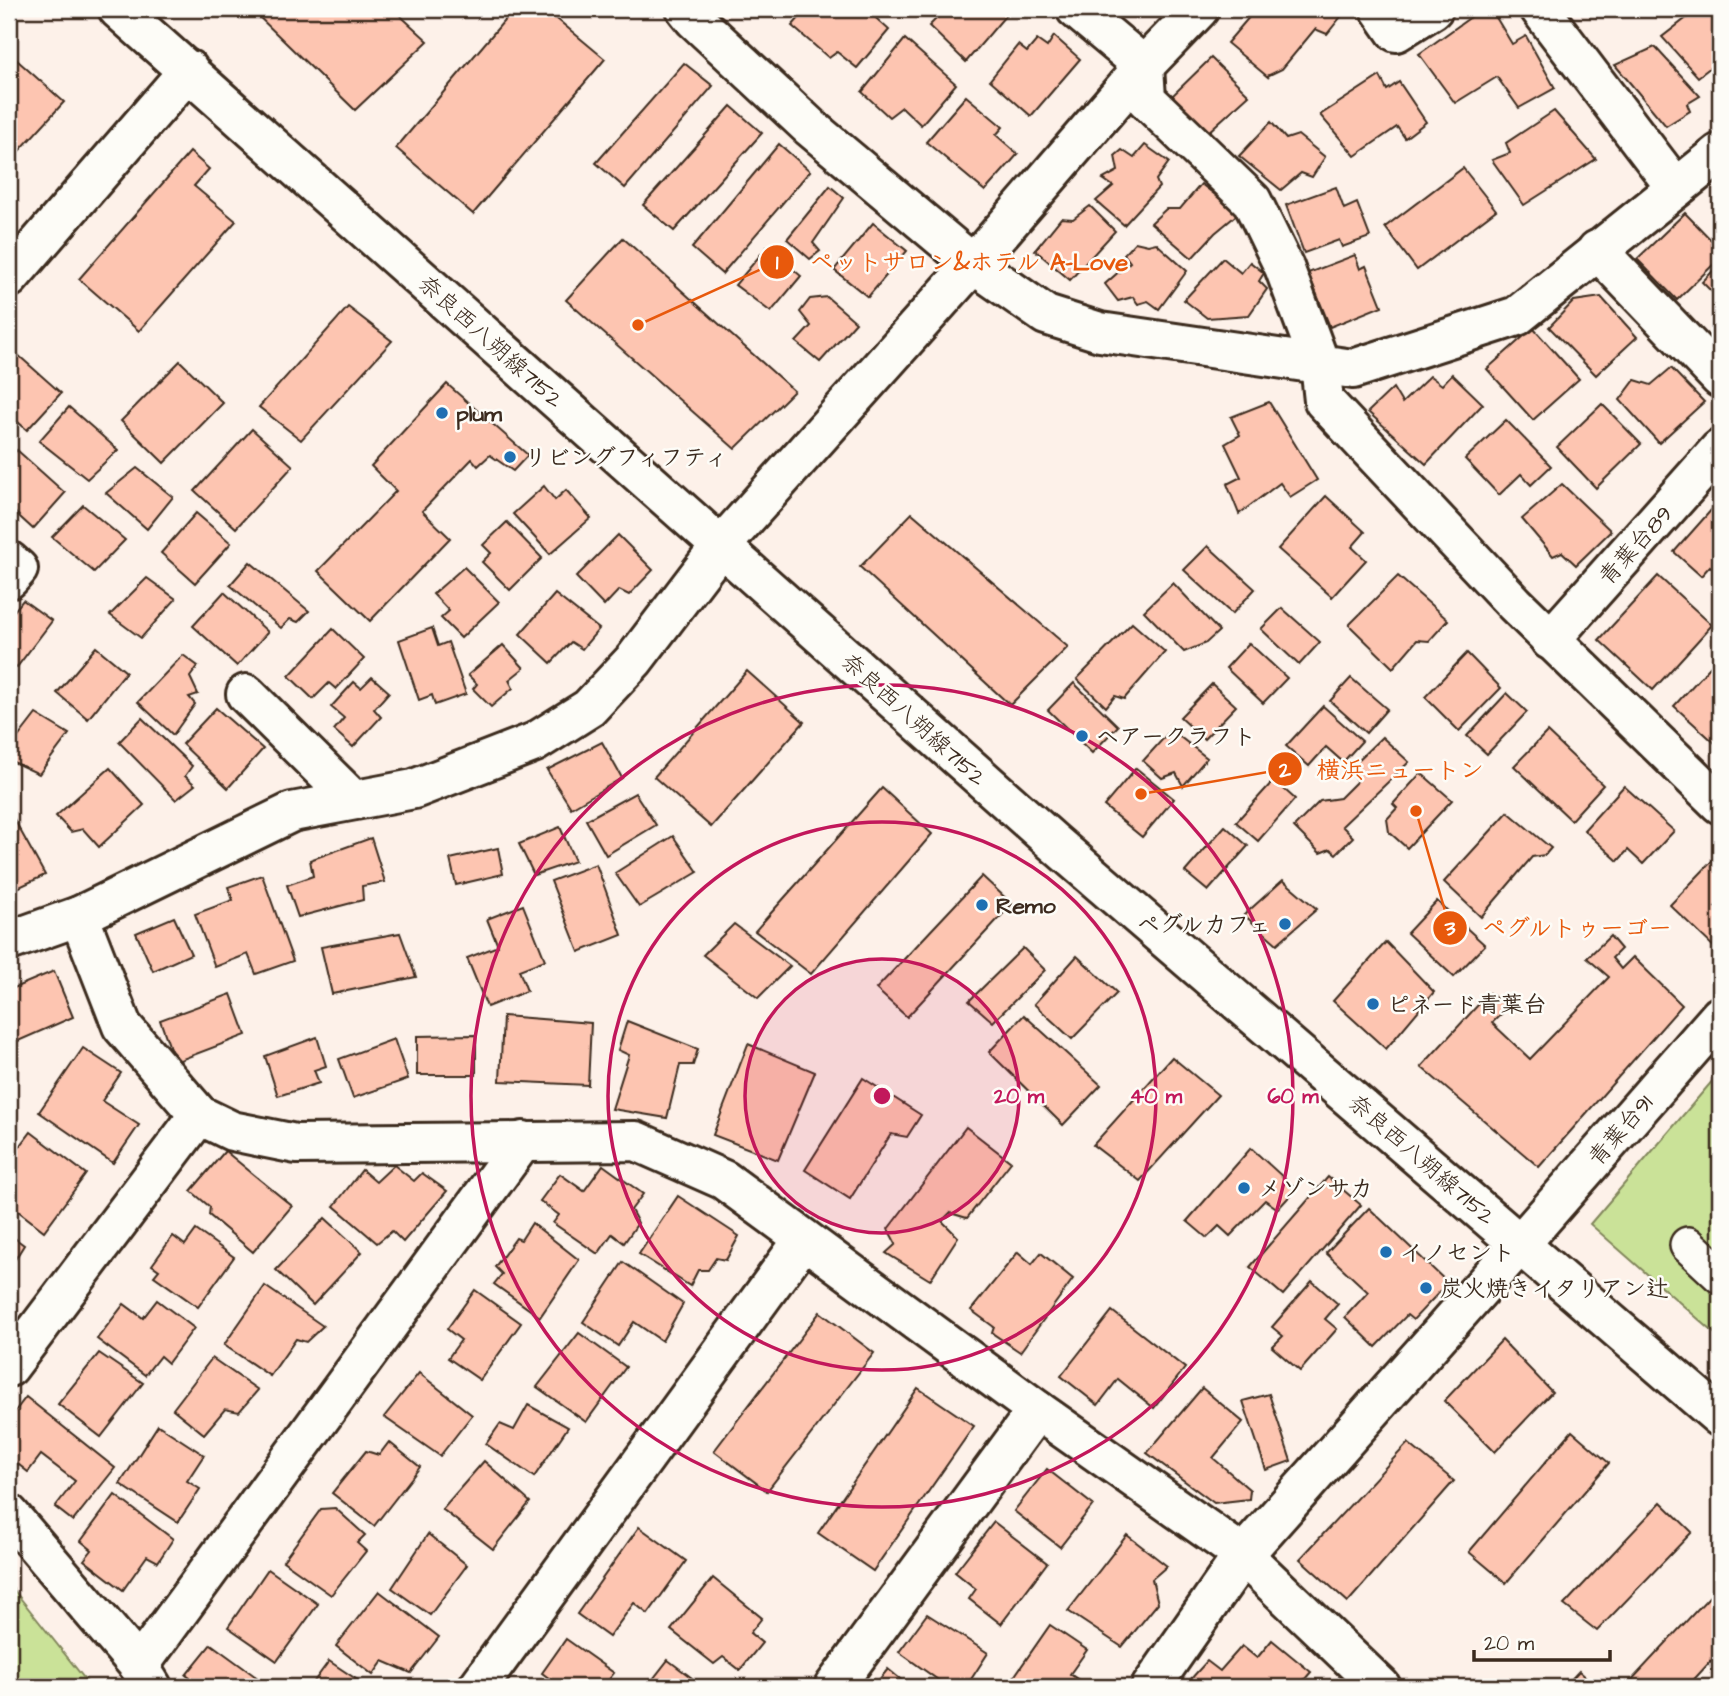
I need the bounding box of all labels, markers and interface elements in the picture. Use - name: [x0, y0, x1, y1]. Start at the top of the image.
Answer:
- callout: ペットサロン&ホテル A-Love: [760, 239, 1143, 284]
- text: ペットサロン&ホテル A-Love: [810, 246, 1128, 280]
- text: 1: [776, 248, 779, 277]
- street label: 奈良西八朔線7152: [411, 268, 570, 415]
- place label: plum: [456, 398, 503, 430]
- marker: plum: [434, 405, 450, 421]
- place label: リビングフィフティ: [524, 442, 728, 474]
- marker: リビングフィフティ: [502, 449, 518, 465]
- street label: 青葉台89: [1591, 499, 1680, 592]
- street label: 奈良西八朔線7152: [834, 646, 993, 793]
- place label: ヘアークラフト: [1096, 721, 1256, 753]
- marker: ヘアークラフト: [1074, 728, 1090, 744]
- callout: 横浜ニュートン: [1268, 747, 1498, 792]
- text: 横浜ニュートン: [1316, 754, 1484, 788]
- text: 2: [1278, 756, 1292, 785]
- place label: Remo: [996, 890, 1056, 922]
- marker: Remo: [974, 897, 990, 913]
- callout: ペグルトゥーゴー: [1432, 905, 1687, 950]
- place label: ペグルカフェ: [1137, 909, 1271, 941]
- text: ペグルトゥーゴー: [1482, 912, 1672, 946]
- text: 3: [1444, 914, 1456, 943]
- marker: ペグルカフェ: [1277, 916, 1293, 932]
- place label: ピネード青葉台: [1387, 989, 1547, 1021]
- marker: ピネード青葉台: [1365, 996, 1381, 1012]
- text: 20 m: [993, 1082, 1045, 1111]
- text: 40 m: [1130, 1082, 1183, 1111]
- text: 60 m: [1267, 1082, 1319, 1111]
- centre of rings: [870, 1084, 894, 1108]
- street label: 奈良西八朔線7152: [1341, 1087, 1501, 1232]
- street label: 青葉台91: [1581, 1088, 1661, 1173]
- place label: メゾンサカ: [1258, 1173, 1373, 1205]
- marker: メゾンサカ: [1236, 1180, 1252, 1196]
- place label: イノセント: [1400, 1237, 1515, 1269]
- marker: イノセント: [1378, 1244, 1394, 1260]
- place label: 炭火焼きイタリアン辻: [1440, 1273, 1669, 1305]
- marker: 炭火焼きイタリアン辻: [1418, 1280, 1434, 1296]
- scale bar: [1474, 1619, 1610, 1663]
- text: 20 m: [1484, 1629, 1535, 1658]

